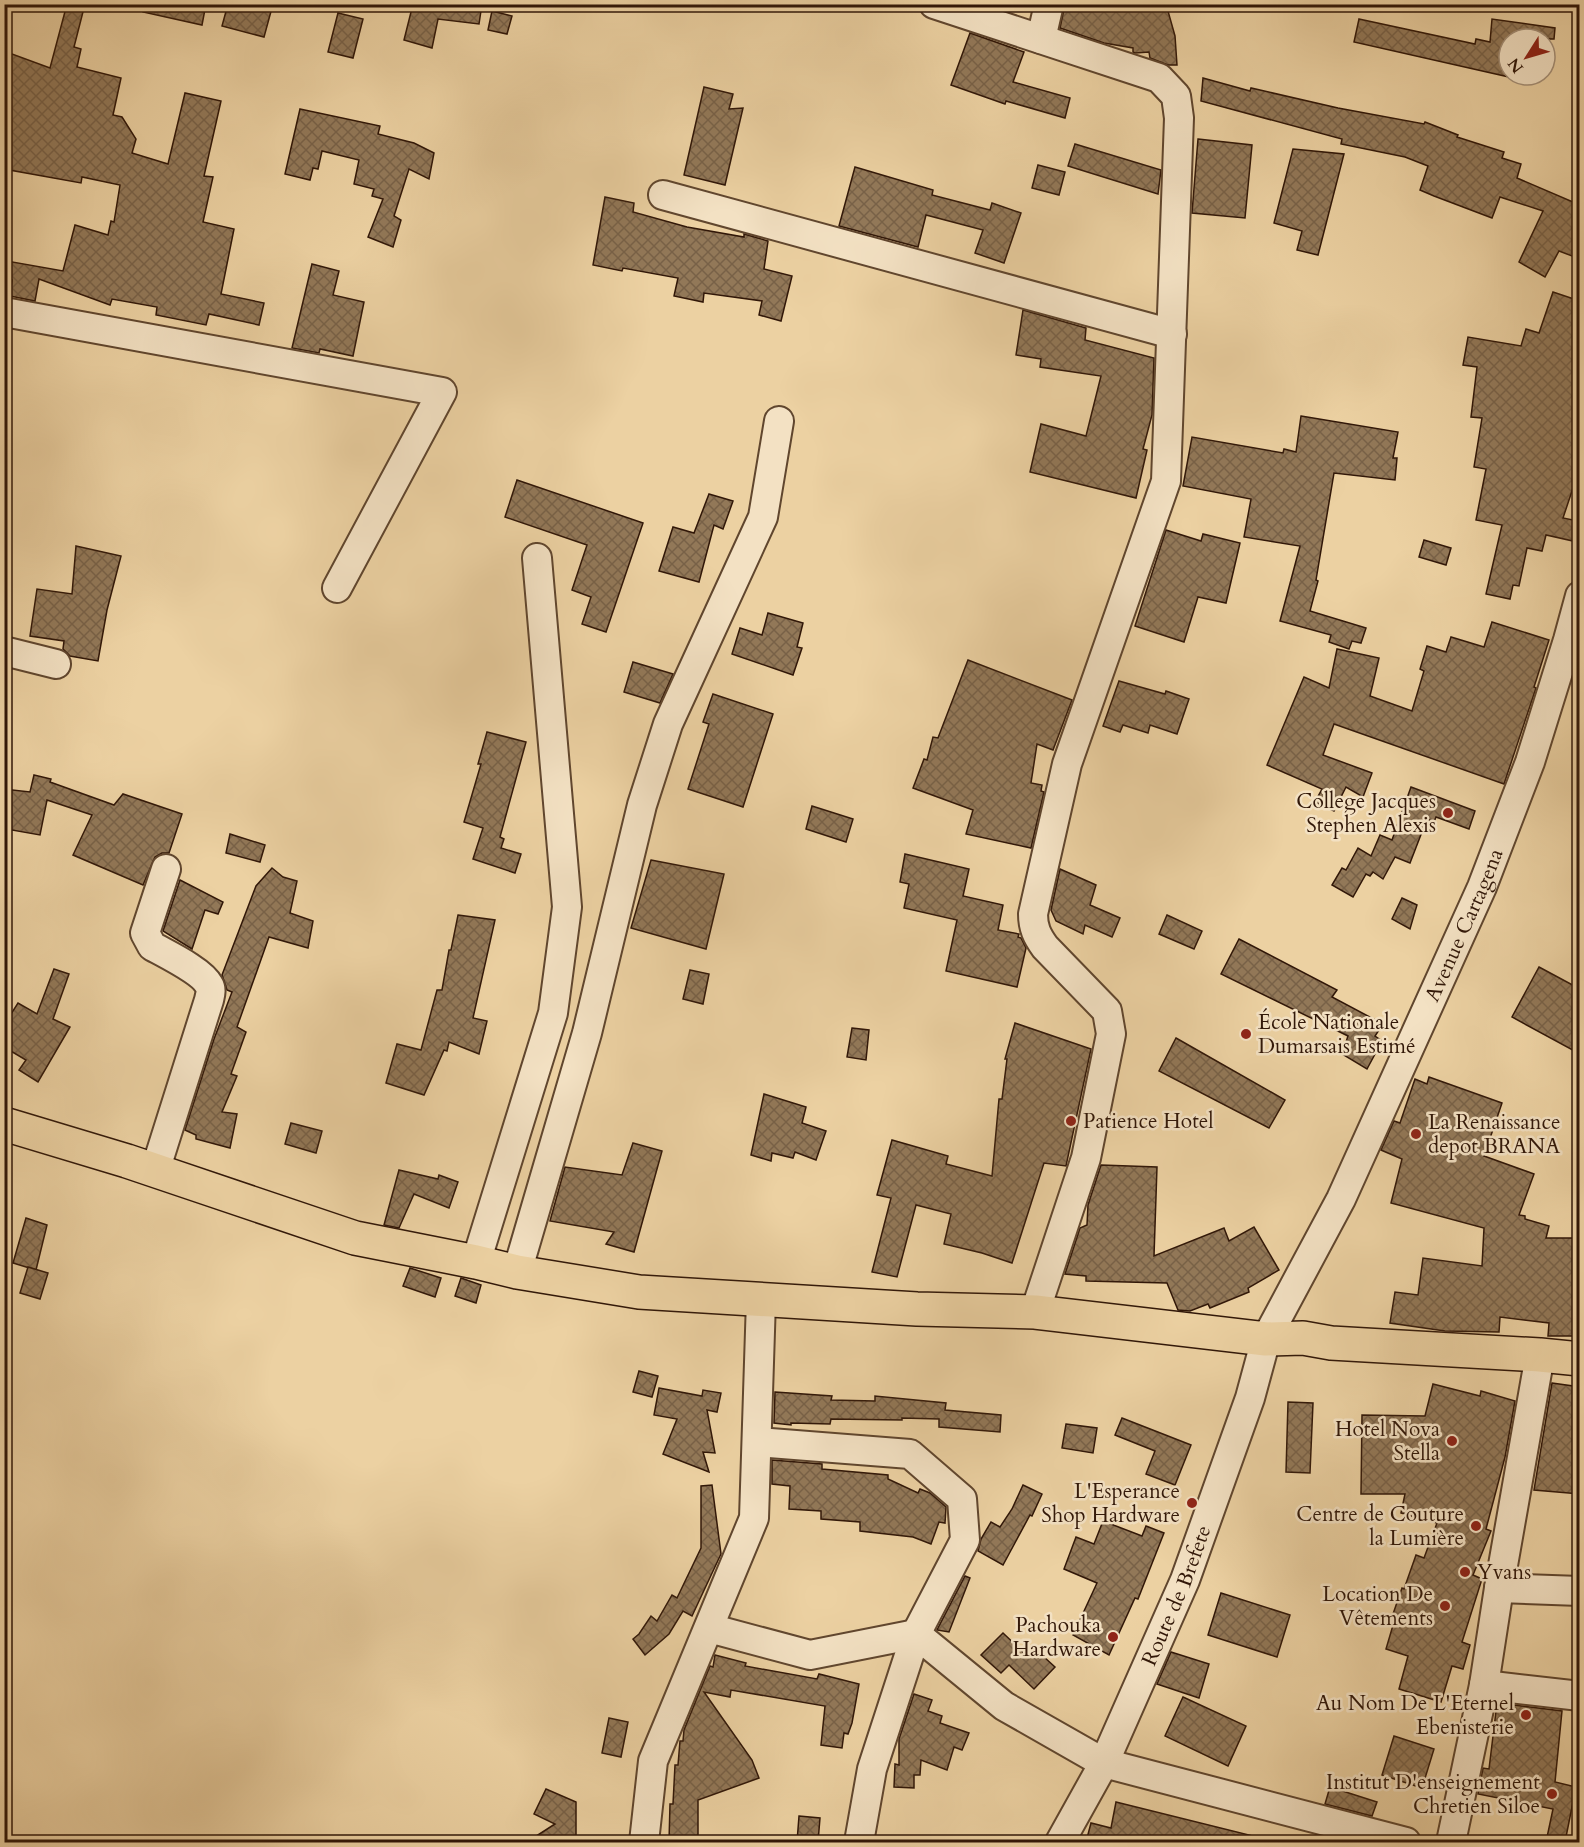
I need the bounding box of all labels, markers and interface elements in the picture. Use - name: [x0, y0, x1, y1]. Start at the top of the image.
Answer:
- north arrow: [1497, 27, 1557, 87]
- text: N: [1503, 53, 1529, 78]
- place label: College Jacques Stephen Alexis: [1296, 787, 1436, 840]
- marker: College Jacques Stephen Alexis: [1441, 806, 1455, 820]
- street label: Avenue Cartagena: [1418, 844, 1510, 1007]
- place label: École Nationale Dumarsais Estimé: [1258, 1008, 1416, 1061]
- marker: École Nationale Dumarsais Estimé: [1239, 1027, 1253, 1041]
- place label: Patience Hotel: [1083, 1107, 1214, 1136]
- place label: La Renaissance depot BRANA: [1428, 1108, 1561, 1161]
- marker: Patience Hotel: [1064, 1114, 1078, 1128]
- marker: La Renaissance depot BRANA: [1409, 1127, 1423, 1141]
- place label: Hotel Nova Stella: [1335, 1415, 1440, 1468]
- marker: Hotel Nova Stella: [1445, 1434, 1459, 1448]
- place label: L'Esperance Shop Hardware: [1041, 1477, 1180, 1530]
- marker: L'Esperance Shop Hardware: [1185, 1496, 1199, 1510]
- place label: Centre de Couture la Lumière: [1296, 1500, 1464, 1553]
- marker: Centre de Couture la Lumière: [1469, 1519, 1483, 1533]
- street label: Route de Brefete: [1135, 1522, 1218, 1670]
- place label: Yvans: [1477, 1558, 1531, 1587]
- marker: Yvans: [1458, 1565, 1472, 1579]
- place label: Location De Vêtements: [1322, 1580, 1433, 1633]
- marker: Location De Vêtements: [1438, 1599, 1452, 1613]
- place label: Pachouka Hardware: [1012, 1611, 1101, 1664]
- marker: Pachouka Hardware: [1106, 1630, 1120, 1644]
- place label: Au Nom De L'Eternel Ebenisterie: [1316, 1689, 1514, 1742]
- marker: Au Nom De L'Eternel Ebenisterie: [1519, 1708, 1533, 1722]
- place label: Institut D'enseignement Chretien Siloe: [1326, 1768, 1540, 1821]
- marker: Institut D'enseignement Chretien Siloe: [1545, 1787, 1559, 1801]

